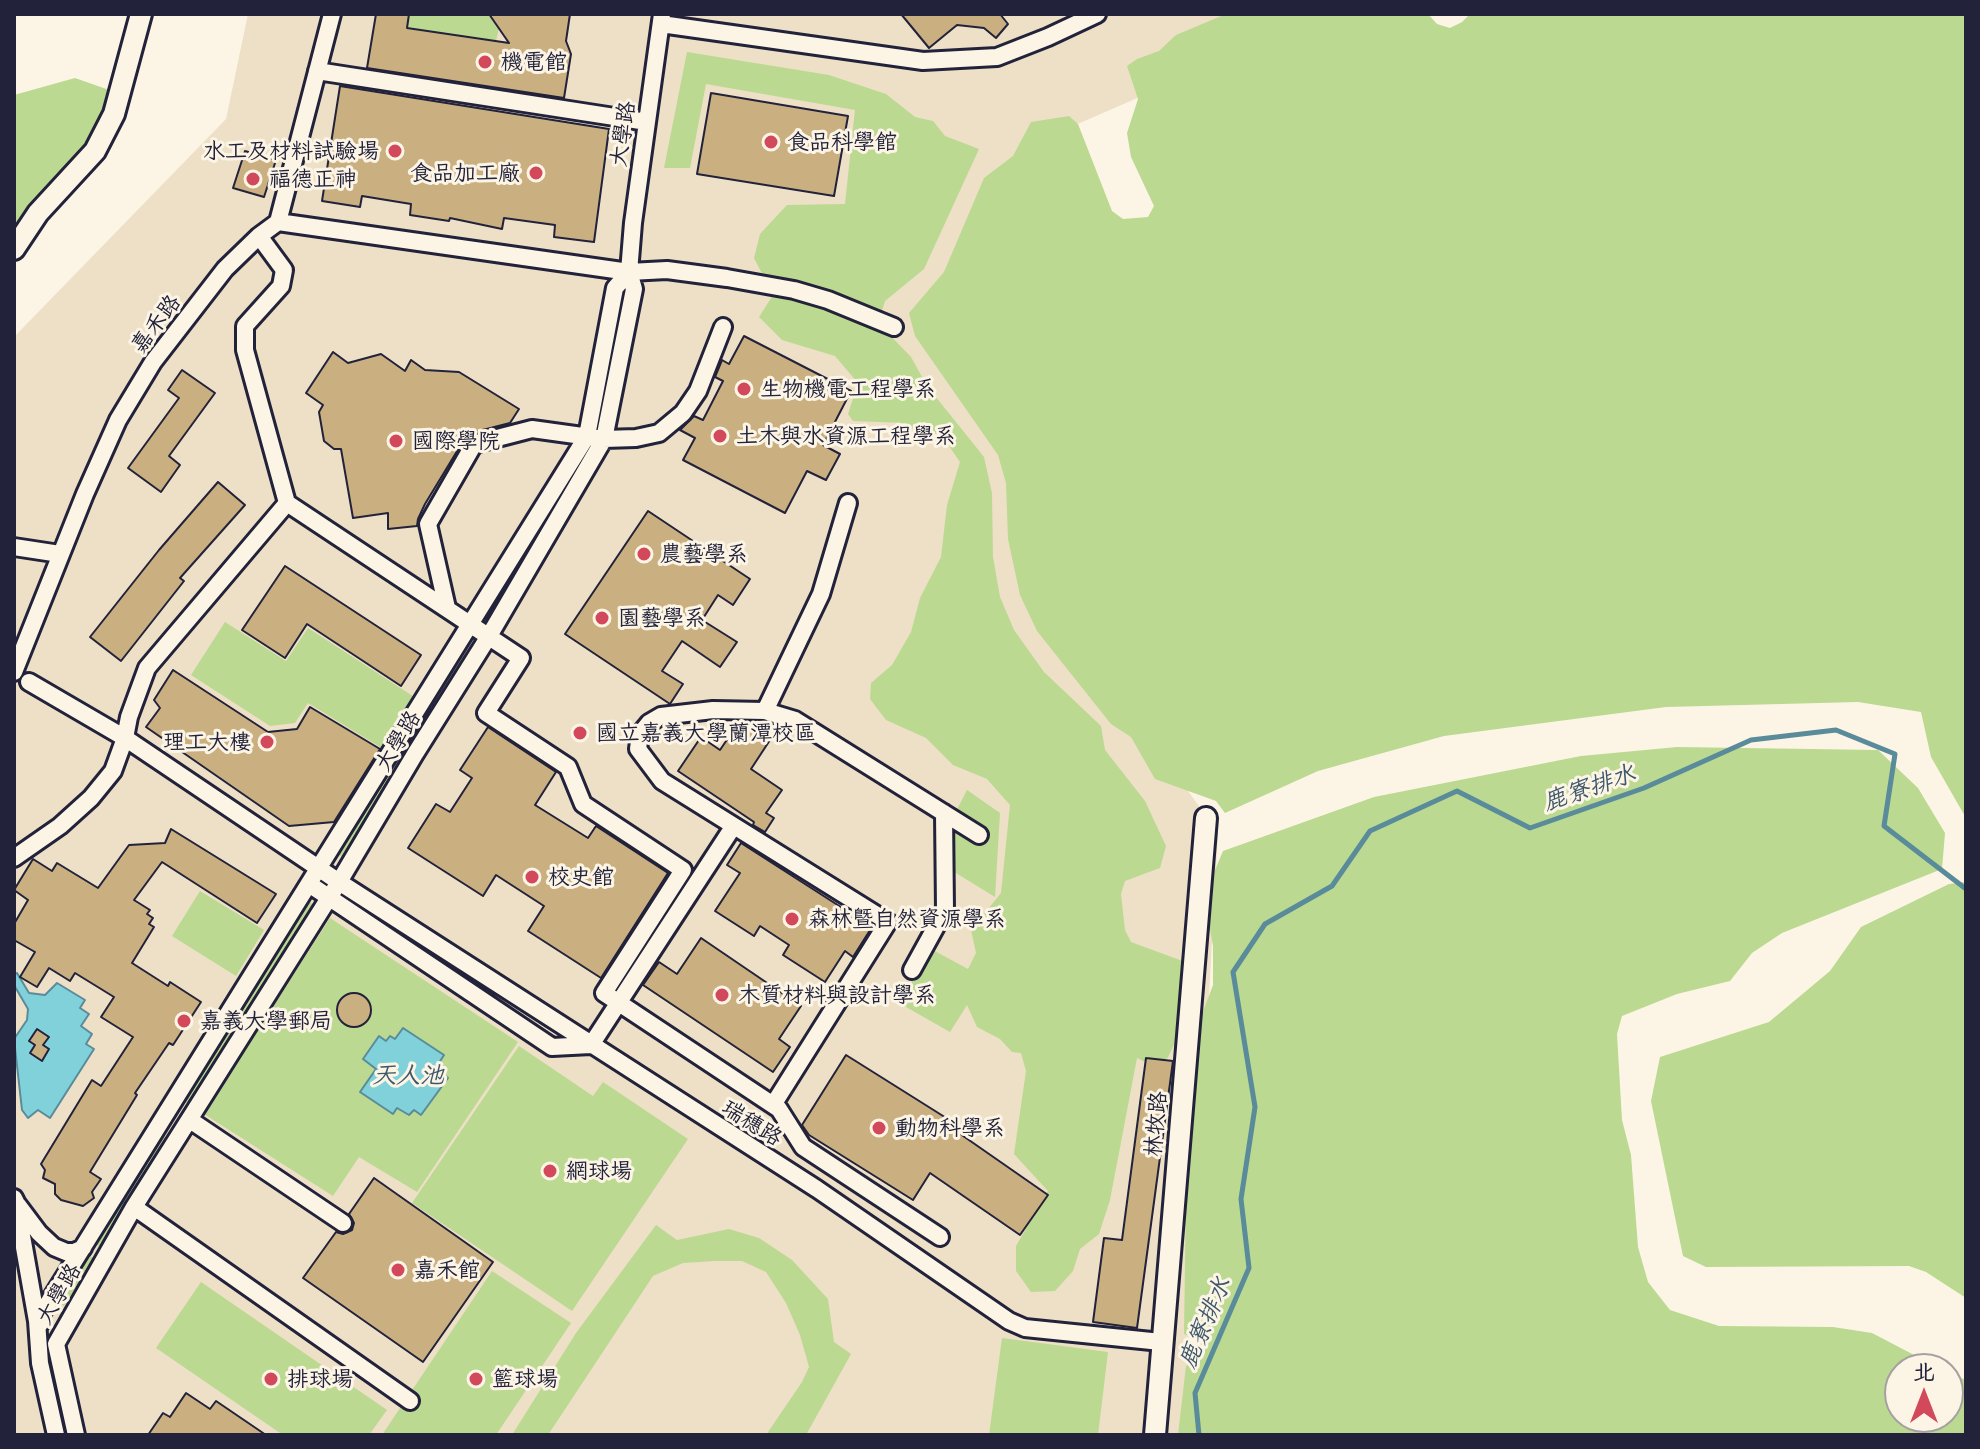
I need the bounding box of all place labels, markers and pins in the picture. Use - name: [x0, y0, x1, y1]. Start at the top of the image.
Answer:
- place label: 機電館: [501, 49, 567, 75]
- marker: 機電館: [476, 53, 494, 71]
- place label: 食品科學館: [787, 129, 897, 155]
- marker: 食品科學館: [762, 133, 780, 151]
- place label: 水工及材料試驗場: [203, 138, 379, 164]
- marker: 水工及材料試驗場: [386, 142, 404, 160]
- place label: 食品加工廠: [410, 160, 520, 186]
- marker: 食品加工廠: [527, 164, 545, 182]
- place label: 福德正神: [269, 166, 357, 192]
- marker: 福德正神: [244, 170, 262, 188]
- place label: 生物機電工程學系: [760, 376, 936, 402]
- marker: 生物機電工程學系: [735, 380, 753, 398]
- place label: 土木與水資源工程學系: [736, 423, 956, 449]
- marker: 土木與水資源工程學系: [711, 427, 729, 445]
- place label: 國際學院: [412, 428, 500, 454]
- marker: 國際學院: [387, 432, 405, 450]
- place label: 農藝學系: [660, 541, 748, 567]
- marker: 農藝學系: [635, 545, 653, 563]
- place label: 園藝學系: [618, 605, 706, 631]
- marker: 園藝學系: [593, 609, 611, 627]
- place label: 國立嘉義大學蘭潭校區: [596, 720, 816, 746]
- marker: 國立嘉義大學蘭潭校區: [571, 724, 589, 742]
- place label: 理工大樓: [163, 729, 251, 755]
- marker: 理工大樓: [258, 733, 276, 751]
- place label: 校史館: [548, 864, 614, 890]
- marker: 校史館: [523, 868, 541, 886]
- place label: 森林暨自然資源學系: [808, 906, 1006, 932]
- marker: 森林暨自然資源學系: [783, 910, 801, 928]
- place label: 木質材料與設計學系: [738, 982, 936, 1008]
- marker: 木質材料與設計學系: [713, 986, 731, 1004]
- place label: 嘉義大學郵局: [200, 1008, 332, 1034]
- marker: 嘉義大學郵局: [175, 1012, 193, 1030]
- place label: 動物科學系: [895, 1115, 1005, 1141]
- marker: 動物科學系: [870, 1119, 888, 1137]
- place label: 網球場: [566, 1158, 632, 1184]
- marker: 網球場: [541, 1162, 559, 1180]
- place label: 嘉禾館: [414, 1257, 480, 1283]
- marker: 嘉禾館: [389, 1261, 407, 1279]
- place label: 排球場: [287, 1366, 353, 1392]
- place label: 籃球場: [492, 1366, 558, 1392]
- marker: 排球場: [262, 1370, 280, 1388]
- marker: 籃球場: [467, 1370, 485, 1388]

